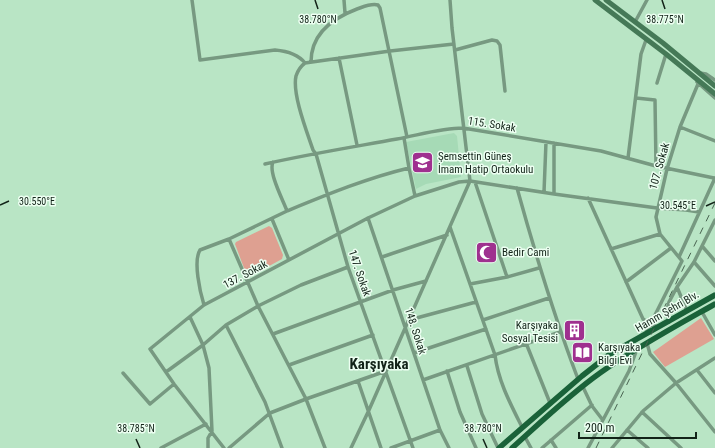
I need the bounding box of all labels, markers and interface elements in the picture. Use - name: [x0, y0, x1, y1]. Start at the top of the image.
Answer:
- text: 38.780°N: [299, 14, 337, 25]
- text: 38.775°N: [646, 14, 684, 25]
- street label: 115. Sokak: [467, 114, 517, 135]
- street label: 107. Sokak: [647, 141, 672, 191]
- school or university icon: Şemsettin Güneş İmam Hatip Ortaokulu: [410, 149, 436, 175]
- place label: Şemsettin Güneş İmam Hatip Ortaokulu: [438, 150, 533, 176]
- text: 30.550°E: [19, 196, 55, 207]
- text: 30.545°E: [660, 200, 696, 211]
- mosque icon: Bedir Cami: [474, 239, 500, 265]
- place label: Bedir Cami: [502, 246, 549, 259]
- street label: 147. Sokak: [346, 248, 374, 298]
- street label: 137. Sokak: [221, 257, 270, 291]
- street label: Hamm Şehri Blv.: [633, 288, 701, 335]
- street label: 148. Sokak: [402, 306, 429, 356]
- building icon: Karşıyaka Sosyal Tesisi: [561, 318, 587, 344]
- place label: Karşıyaka Sosyal Tesisi: [502, 319, 558, 345]
- library icon: Karşıyaka Bilgi Evi: [569, 340, 595, 366]
- place label: Karşıyaka Bilgi Evi: [598, 341, 640, 367]
- district label: Karşıyaka: [350, 355, 408, 373]
- scale bar: [579, 414, 696, 440]
- text: 200 m: [585, 421, 615, 435]
- text: 38.785°N: [117, 423, 155, 434]
- text: 38.780°N: [464, 423, 502, 434]

